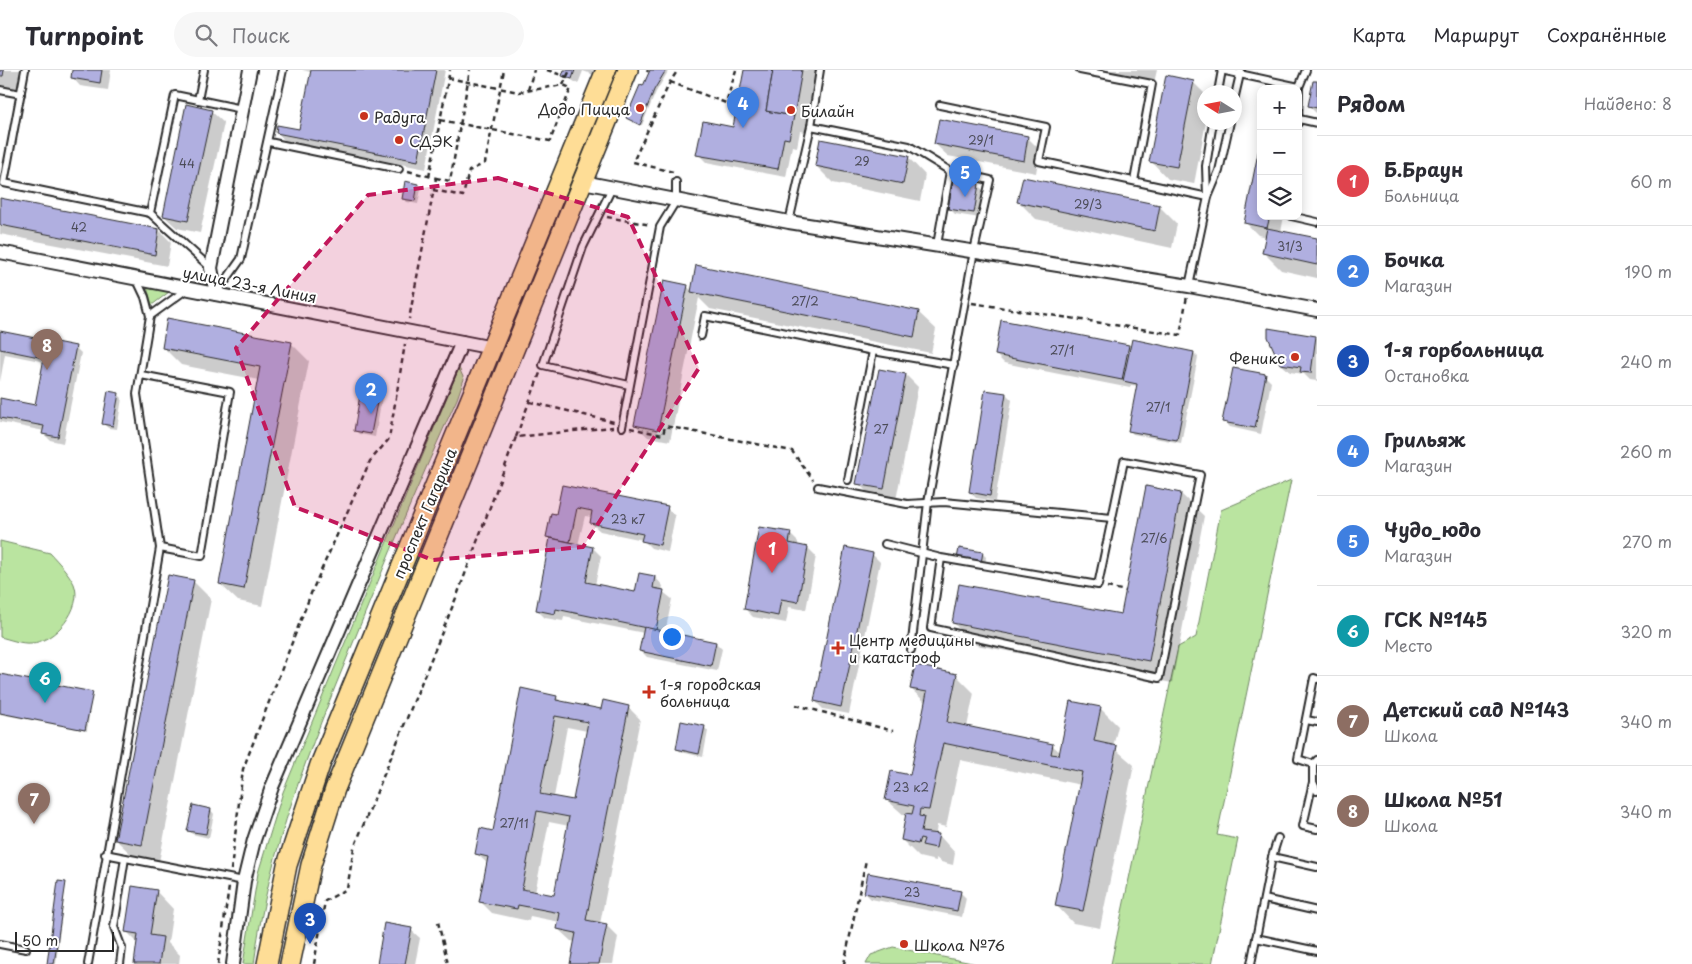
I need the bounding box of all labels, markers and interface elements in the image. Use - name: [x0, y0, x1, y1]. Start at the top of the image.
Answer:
- search box: [174, 12, 524, 57]
- text: Turnpoint: [25, 17, 144, 53]
- icon: search: [192, 21, 220, 49]
- text: Поиск: [232, 21, 290, 49]
- text: Карта: [1353, 21, 1405, 48]
- text: Маршрут: [1433, 21, 1519, 48]
- text: Сохранённые: [1547, 21, 1667, 48]
- north arrow: [1197, 85, 1242, 130]
- map controls: [1257, 85, 1302, 220]
- button: +: [1257, 85, 1302, 130]
- pin: 4: [727, 87, 759, 128]
- text: Рядом: [1337, 87, 1405, 119]
- text: Найдено: 8: [1584, 91, 1672, 115]
- place label: Додо Пицца: [538, 97, 631, 120]
- place label: Билайн: [801, 99, 855, 122]
- marker: Додо Пицца: [634, 102, 646, 114]
- marker: Билайн: [785, 104, 797, 116]
- place label: Радуга: [374, 105, 426, 128]
- marker: Радуга: [358, 110, 370, 122]
- place label: СДЭК: [409, 129, 453, 152]
- button: −: [1257, 130, 1302, 175]
- house number: 29/1: [968, 131, 994, 149]
- marker: СДЭК: [393, 134, 405, 146]
- house number: 29: [854, 152, 870, 170]
- house number: 44: [179, 154, 195, 172]
- text: Б.Браун: [1384, 155, 1463, 183]
- pin: 5: [949, 156, 981, 197]
- text: 1: [1349, 169, 1357, 193]
- text: 60 m: [1630, 169, 1672, 193]
- button: layers: [1257, 175, 1302, 220]
- text: Больница: [1384, 183, 1459, 207]
- house number: 29/3: [1074, 195, 1102, 213]
- house number: 42: [71, 218, 87, 236]
- house number: 31/3: [1277, 237, 1303, 255]
- text: Бочка: [1384, 245, 1444, 273]
- text: 2: [1347, 259, 1359, 283]
- text: 190 m: [1624, 259, 1672, 283]
- street label: улица 23-я Линия: [181, 260, 319, 308]
- text: Магазин: [1384, 273, 1453, 297]
- house number: 27/2: [791, 292, 819, 310]
- pin: 8: [31, 329, 63, 370]
- text: 1-я горбольница: [1384, 335, 1544, 363]
- house number: 27/1: [1050, 341, 1074, 359]
- place label: Феникс: [1229, 346, 1285, 369]
- text: 3: [1348, 349, 1358, 373]
- text: 240 m: [1620, 349, 1672, 373]
- marker: Феникс: [1289, 351, 1301, 363]
- text: Остановка: [1384, 363, 1469, 387]
- pin: 2: [355, 373, 387, 414]
- house number: 27/1: [1146, 398, 1170, 416]
- house number: 27: [874, 420, 889, 438]
- text: Грильяж: [1384, 425, 1466, 453]
- text: 4: [1348, 439, 1358, 463]
- text: 260 m: [1620, 439, 1672, 463]
- street label: проспект Гагарина: [386, 444, 462, 582]
- text: Магазин: [1384, 453, 1453, 477]
- house number: 23 к7: [611, 510, 645, 528]
- text: Чудо_юдо: [1384, 515, 1481, 543]
- house number: 27/6: [1140, 529, 1168, 547]
- text: 5: [1348, 529, 1358, 553]
- text: 270 m: [1622, 529, 1672, 553]
- pin: 1: [756, 532, 788, 573]
- text: Магазин: [1384, 543, 1453, 567]
- text: ГСК №145: [1384, 605, 1488, 633]
- text: 6: [1347, 619, 1359, 643]
- text: 320 m: [1621, 619, 1672, 643]
- your location: [659, 624, 685, 650]
- place label: Центр медицины и катастроф: [849, 628, 975, 668]
- text: Место: [1384, 633, 1433, 657]
- marker: Центр медицины и катастроф: [831, 641, 845, 655]
- pin: 6: [29, 662, 61, 703]
- place label: 1-я городская больница: [660, 672, 761, 712]
- marker: 1-я городская больница: [642, 685, 656, 699]
- text: Детский сад №143: [1384, 695, 1569, 723]
- text: 7: [1348, 709, 1358, 733]
- text: 340 m: [1620, 709, 1672, 733]
- text: Школа: [1384, 723, 1438, 747]
- house number: 23 к2: [893, 778, 929, 796]
- pin: 7: [18, 783, 50, 824]
- text: Школа №51: [1384, 785, 1502, 813]
- text: 8: [1348, 799, 1358, 823]
- text: 340 m: [1620, 799, 1672, 823]
- text: Школа: [1384, 813, 1438, 837]
- house number: 27/11: [499, 814, 529, 832]
- house number: 23: [904, 883, 920, 901]
- pin: 3: [294, 903, 326, 944]
- scale bar: [15, 929, 114, 952]
- text: 50 m: [22, 930, 58, 951]
- place label: Школа №76: [914, 933, 1005, 956]
- marker: Школа №76: [898, 938, 910, 950]

